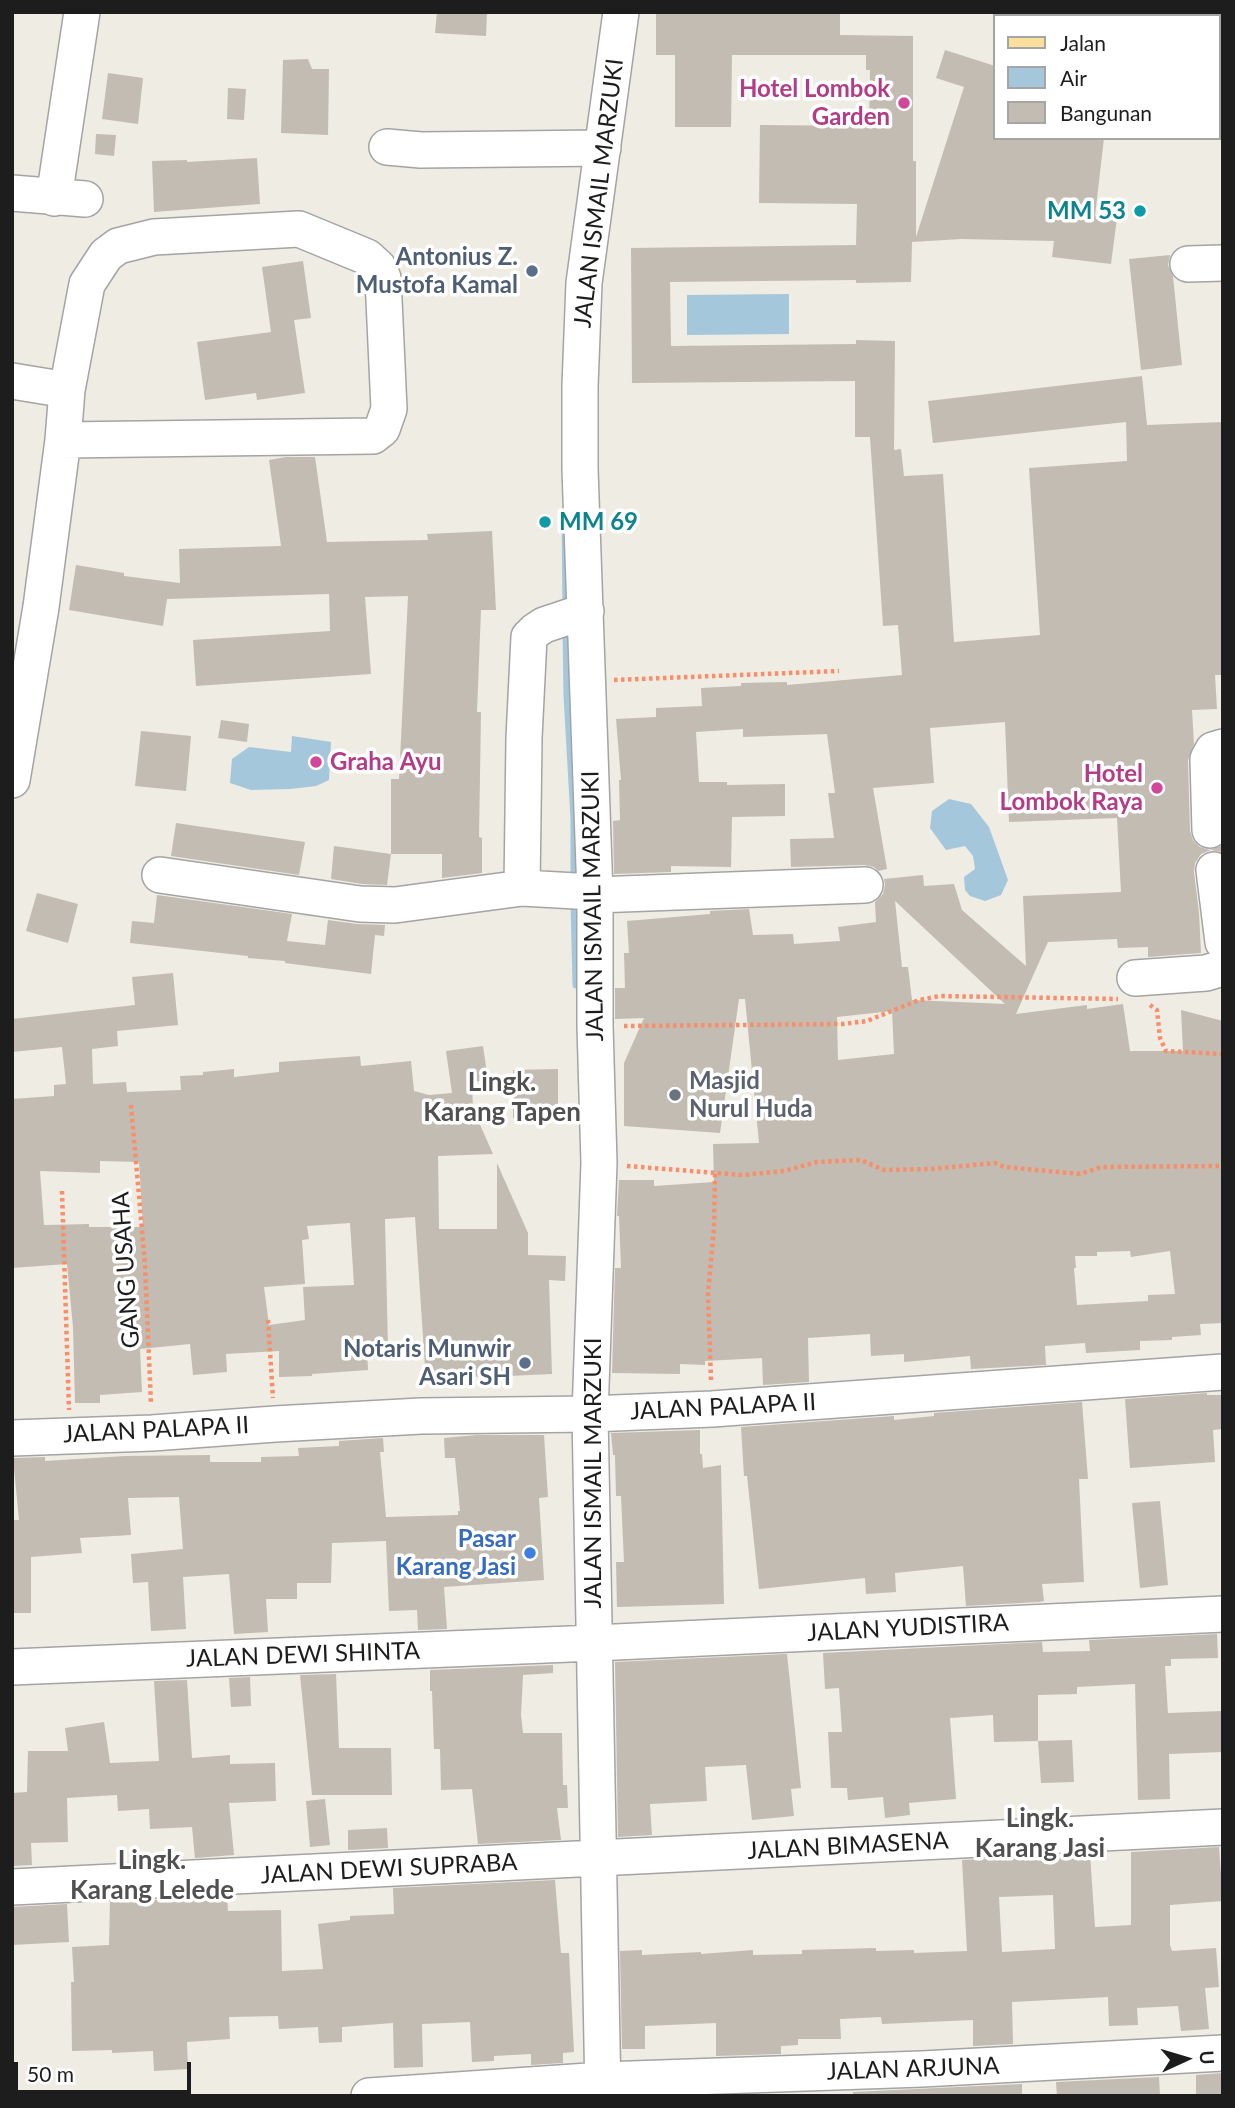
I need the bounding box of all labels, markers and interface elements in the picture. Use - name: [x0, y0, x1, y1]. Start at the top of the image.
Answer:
- legend: [993, 14, 1221, 140]
- text: Jalan: [1060, 30, 1106, 55]
- street label: JALAN ISMAIL MARZUKI: [568, 57, 630, 329]
- text: Air: [1060, 65, 1087, 90]
- place label: Hotel Lombok Garden: [739, 75, 890, 131]
- marker: Hotel Lombok Garden: [896, 95, 912, 111]
- text: Bangunan: [1060, 100, 1152, 125]
- place label: MM 53: [1047, 197, 1126, 225]
- marker: MM 53: [1132, 203, 1148, 219]
- place label: Antonius Z. Mustofa Kamal: [356, 243, 518, 299]
- marker: Antonius Z. Mustofa Kamal: [524, 263, 540, 279]
- place label: MM 69: [559, 508, 638, 536]
- marker: MM 69: [537, 514, 553, 530]
- place label: Graha Ayu: [330, 748, 442, 776]
- marker: Graha Ayu: [308, 754, 324, 770]
- place label: Hotel Lombok Raya: [1000, 760, 1143, 816]
- street label: JALAN ISMAIL MARZUKI: [576, 770, 610, 1042]
- marker: Hotel Lombok Raya: [1149, 780, 1165, 796]
- district label: Lingk. Karang Tapen: [423, 1067, 581, 1128]
- place label: Masjid Nurul Huda: [689, 1067, 813, 1123]
- marker: Masjid Nurul Huda: [667, 1087, 683, 1103]
- street label: GANG USAHA: [106, 1191, 146, 1349]
- place label: Notaris Munwir Asari SH: [343, 1335, 511, 1391]
- street label: JALAN ISMAIL MARZUKI: [579, 1338, 607, 1608]
- marker: Notaris Munwir Asari SH: [517, 1355, 533, 1371]
- street label: JALAN PALAPA II: [629, 1388, 817, 1426]
- street label: JALAN PALAPA II: [62, 1411, 250, 1449]
- place label: Pasar Karang Jasi: [396, 1525, 516, 1581]
- marker: Pasar Karang Jasi: [522, 1545, 538, 1561]
- street label: JALAN YUDISTIRA: [806, 1608, 1010, 1648]
- street label: JALAN DEWI SHINTA: [185, 1637, 421, 1673]
- district label: Lingk. Karang Jasi: [975, 1803, 1105, 1864]
- street label: JALAN BIMASENA: [747, 1826, 949, 1866]
- district label: Lingk. Karang Lelede: [70, 1845, 234, 1906]
- street label: JALAN DEWI SUPRABA: [260, 1848, 518, 1890]
- north arrow: [1151, 2024, 1221, 2094]
- scale bar: [18, 2048, 194, 2092]
- text: U: [1195, 2050, 1219, 2065]
- street label: JALAN ARJUNA: [826, 2052, 1000, 2086]
- text: 50 m: [27, 2061, 74, 2086]

